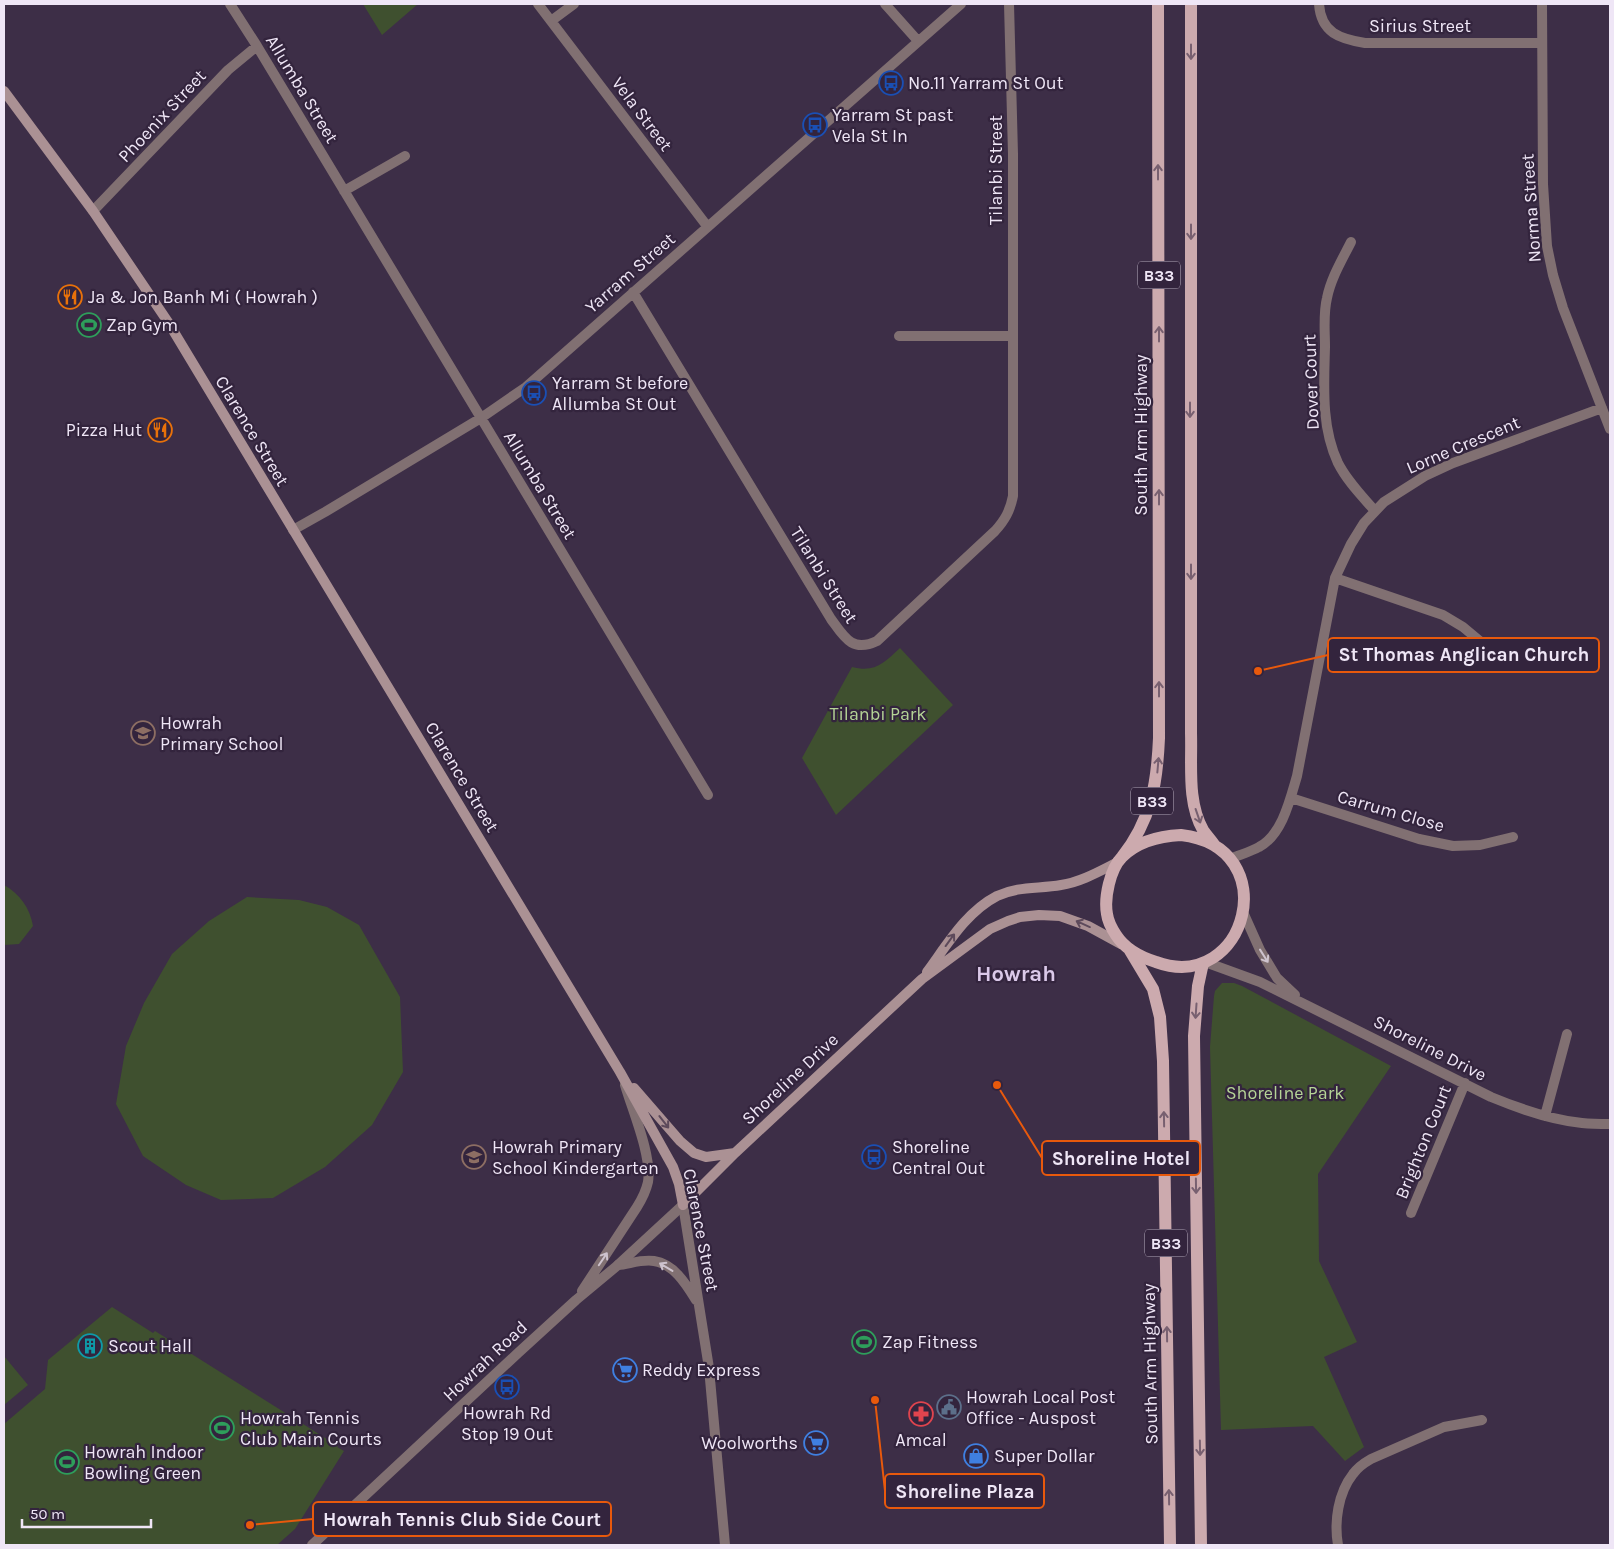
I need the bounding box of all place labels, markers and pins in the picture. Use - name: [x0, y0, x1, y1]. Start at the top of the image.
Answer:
- bus stop icon: No.11 Yarram St Out: [878, 70, 904, 96]
- place label: No.11 Yarram St Out: [908, 72, 1064, 94]
- place label: Yarram St past Vela St In: [832, 104, 954, 147]
- bus stop icon: Yarram St past Vela St In: [802, 112, 828, 138]
- restaurant icon: Ja & Jon Banh Mi ( Howrah ): [57, 284, 83, 310]
- place label: Ja & Jon Banh Mi ( Howrah ): [88, 286, 318, 308]
- sports icon: Zap Gym: [76, 312, 102, 338]
- place label: Zap Gym: [106, 314, 178, 336]
- place label: Yarram St before Allumba St Out: [552, 372, 688, 415]
- bus stop icon: Yarram St before Allumba St Out: [521, 380, 547, 406]
- restaurant icon: Pizza Hut: [147, 417, 173, 443]
- place label: Pizza Hut: [66, 419, 142, 441]
- callout: St Thomas Anglican Church: [1328, 638, 1599, 672]
- place label: Howrah Primary School: [160, 712, 284, 755]
- school or university icon: Howrah Primary School: [130, 720, 156, 746]
- place label: Howrah Primary School Kindergarten: [492, 1136, 659, 1179]
- place label: Shoreline Central Out: [892, 1136, 985, 1179]
- callout: Shoreline Hotel: [1042, 1141, 1200, 1175]
- school or university icon: Howrah Primary School Kindergarten: [461, 1144, 487, 1170]
- bus stop icon: Shoreline Central Out: [861, 1144, 887, 1170]
- sports icon: Zap Fitness: [851, 1329, 877, 1355]
- place label: Zap Fitness: [882, 1331, 978, 1353]
- building icon: Scout Hall: [77, 1333, 103, 1359]
- place label: Scout Hall: [108, 1335, 192, 1357]
- supermarket icon: Reddy Express: [612, 1357, 638, 1383]
- place label: Reddy Express: [642, 1359, 761, 1381]
- bus stop icon: Howrah Rd Stop 19 Out: [494, 1374, 520, 1400]
- place label: Howrah Local Post Office - Auspost: [966, 1386, 1115, 1429]
- public building icon: Howrah Local Post Office - Auspost: [936, 1394, 962, 1420]
- pharmacy icon: Amcal: [908, 1401, 934, 1427]
- place label: Howrah Rd Stop 19 Out: [461, 1402, 553, 1445]
- place label: Howrah Tennis Club Main Courts: [240, 1407, 382, 1450]
- sports icon: Howrah Tennis Club Main Courts: [209, 1415, 235, 1441]
- place label: Amcal: [895, 1429, 947, 1451]
- supermarket icon: Woolworths: [803, 1430, 829, 1456]
- place label: Woolworths: [701, 1432, 798, 1454]
- place label: Howrah Indoor Bowling Green: [84, 1441, 204, 1484]
- shop icon: Super Dollar: [963, 1443, 989, 1469]
- place label: Super Dollar: [994, 1445, 1095, 1467]
- sports icon: Howrah Indoor Bowling Green: [54, 1449, 80, 1475]
- callout: Shoreline Plaza: [885, 1474, 1044, 1508]
- callout: Howrah Tennis Club Side Court: [313, 1502, 611, 1536]

